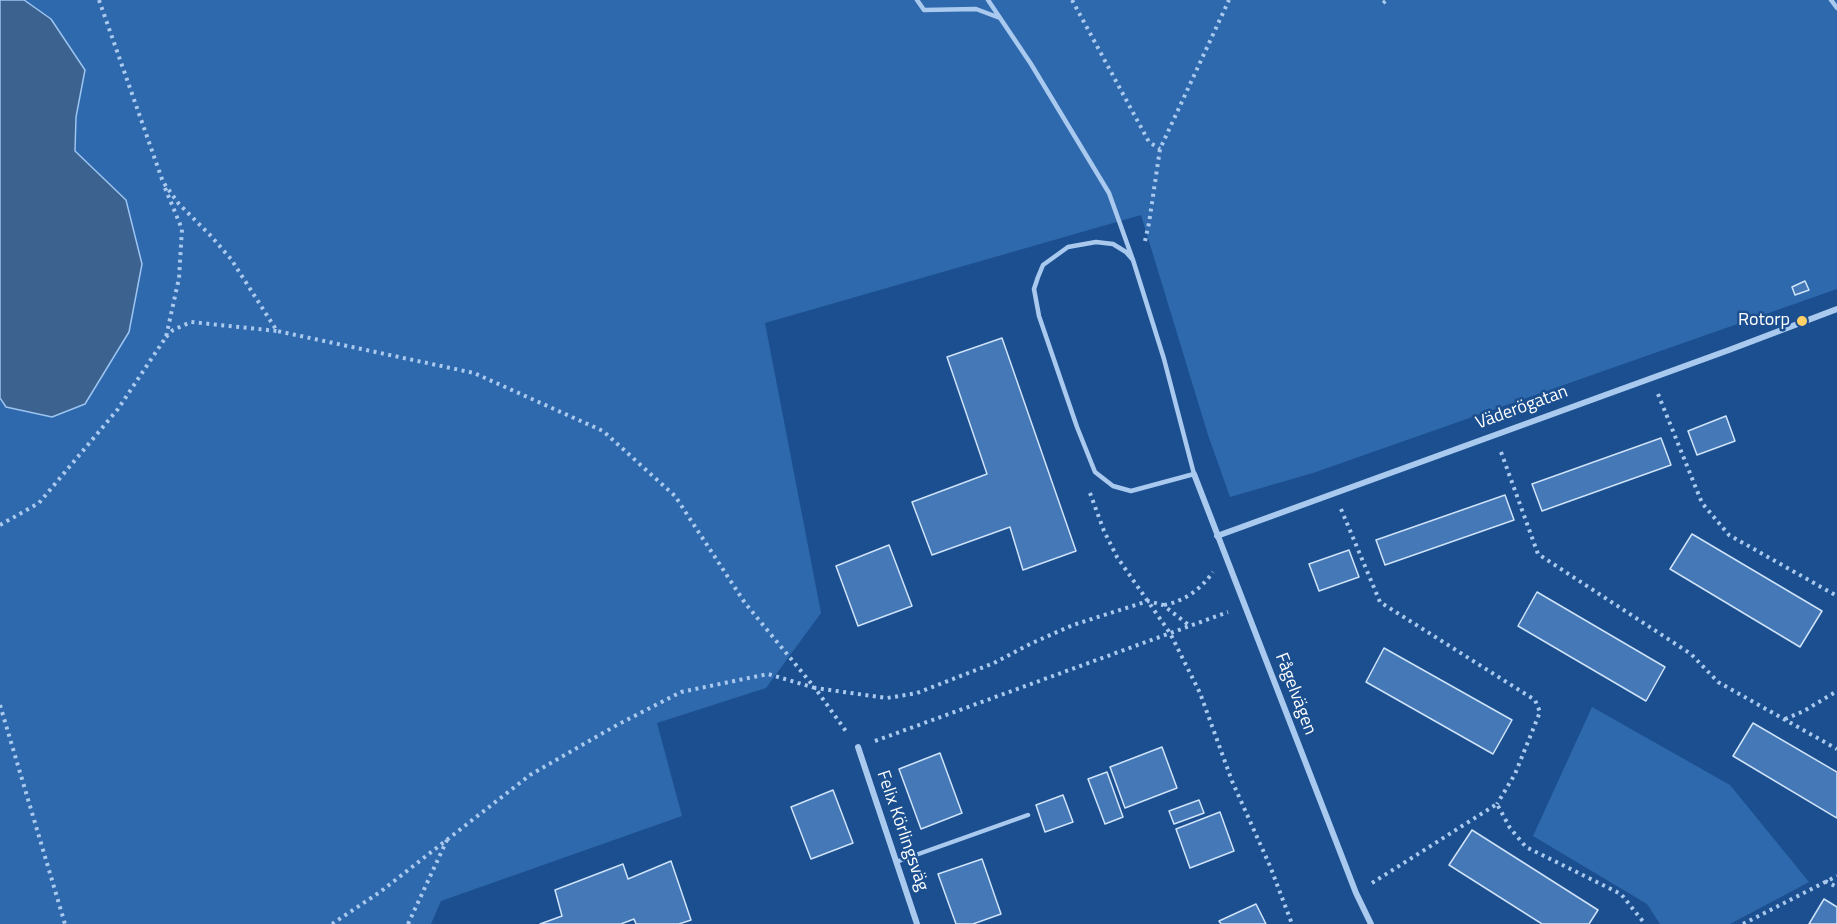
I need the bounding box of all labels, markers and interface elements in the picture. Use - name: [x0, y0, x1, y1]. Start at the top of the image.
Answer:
- place label: Rotorp: [1738, 310, 1790, 332]
- marker: Rotorp: [1795, 314, 1809, 328]
- street label: Väderögatan: [1473, 381, 1571, 435]
- street label: Fågelvägen: [1270, 650, 1320, 738]
- street label: Felix Körlingsväg: [871, 768, 933, 894]

